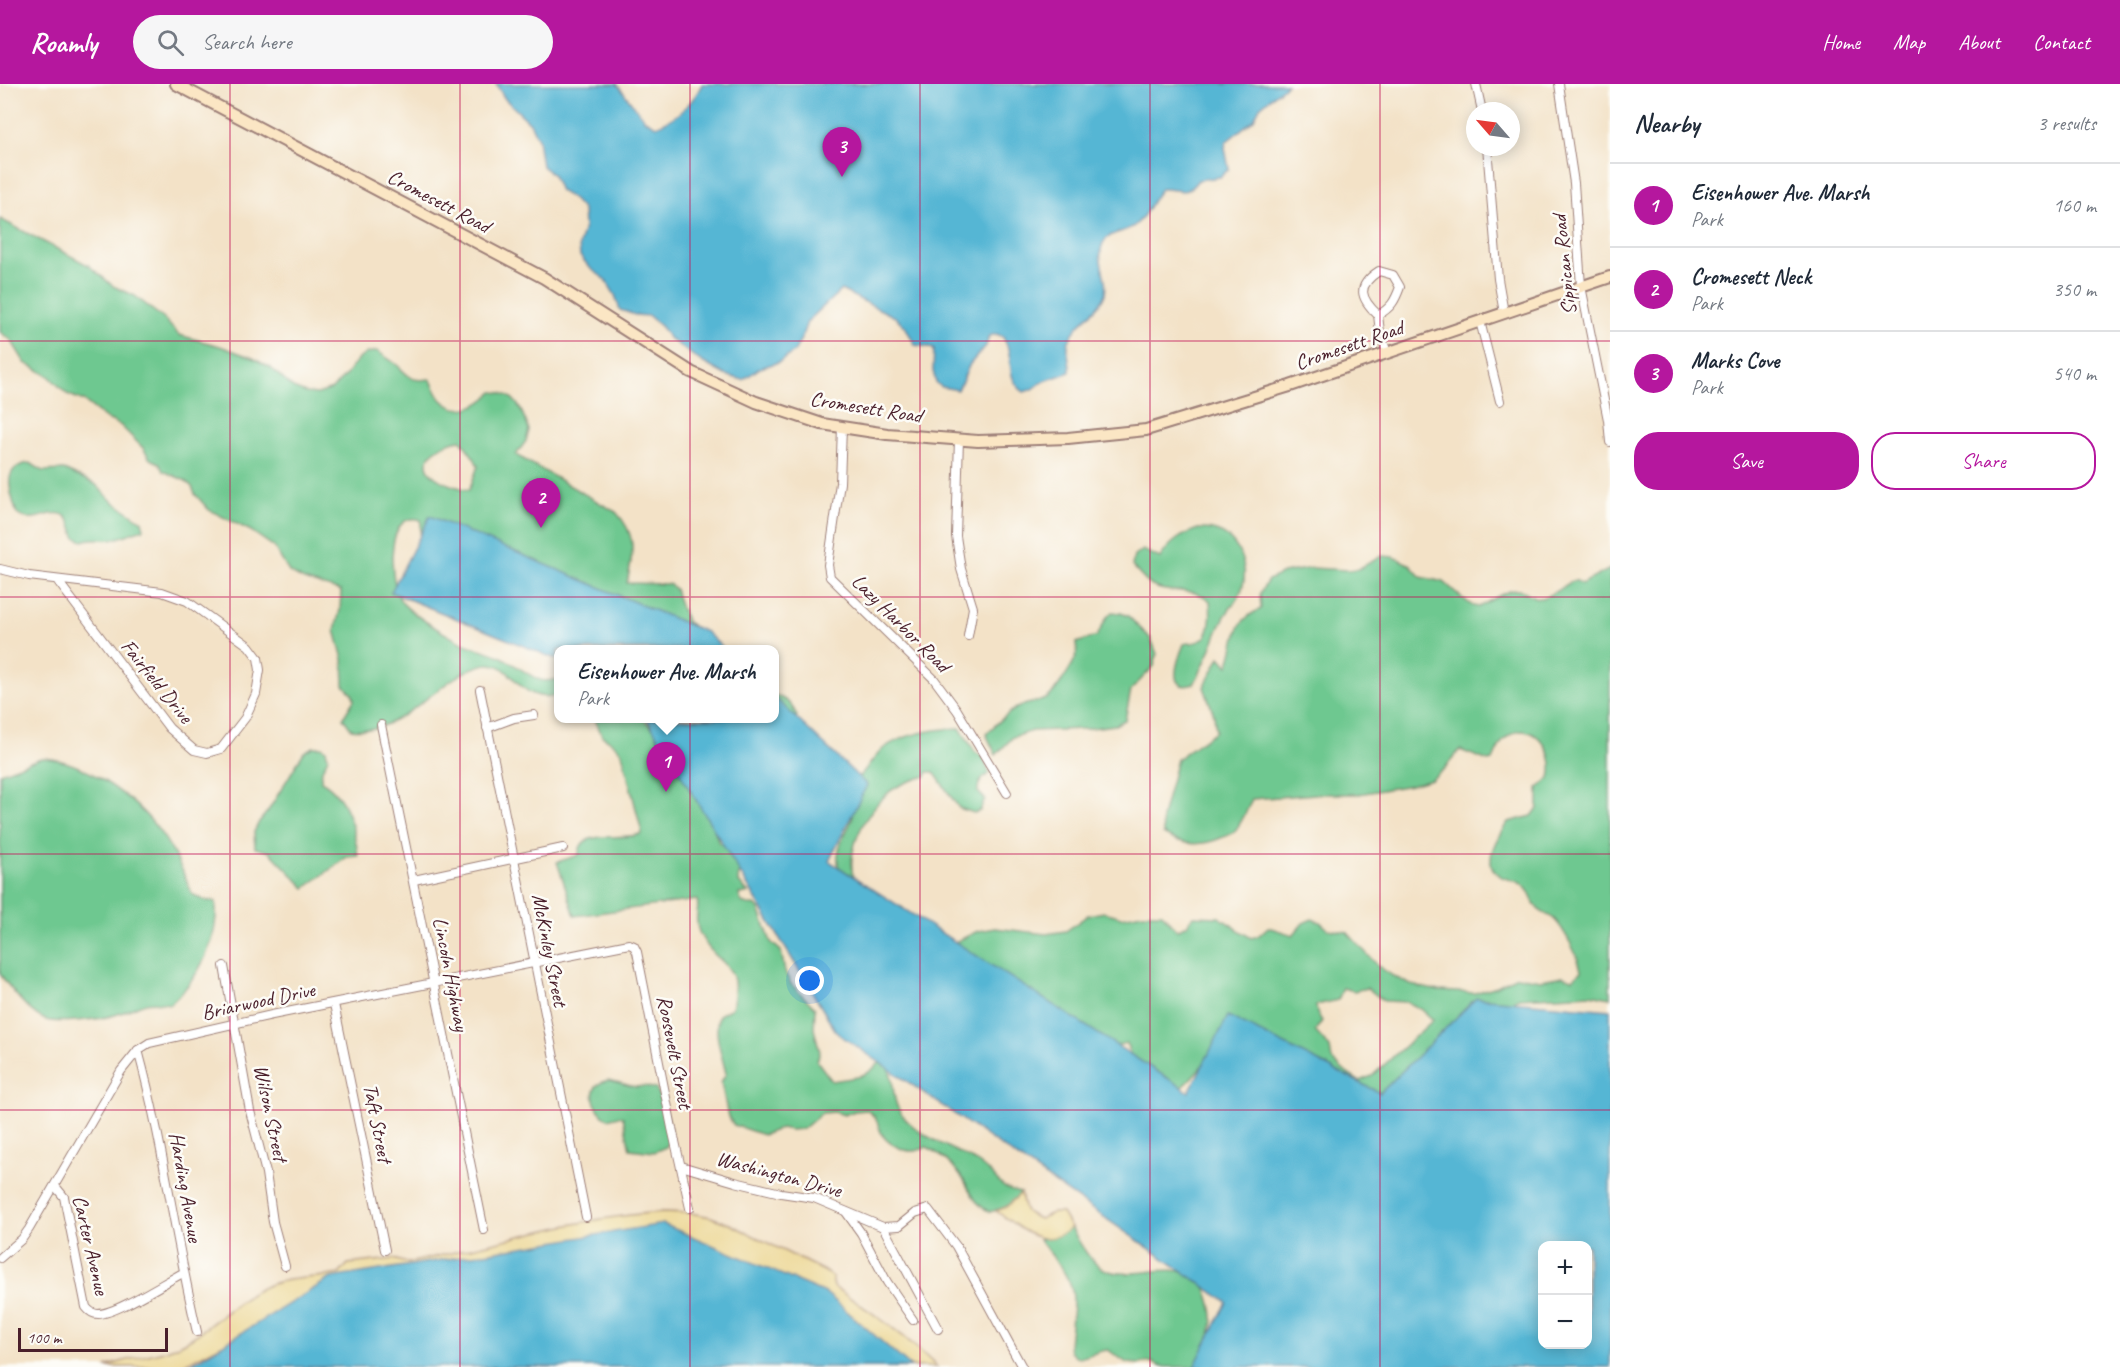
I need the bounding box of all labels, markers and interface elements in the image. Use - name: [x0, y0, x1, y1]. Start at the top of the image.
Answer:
- search box: [133, 15, 553, 69]
- text: Roamly: [30, 25, 97, 60]
- icon: search: [154, 26, 187, 59]
- text: Search here: [202, 28, 292, 56]
- text: Home: [1822, 29, 1860, 55]
- text: Map: [1893, 29, 1925, 55]
- text: About: [1958, 29, 2000, 55]
- text: Contact: [2033, 29, 2090, 55]
- north arrow: [1466, 102, 1520, 156]
- text: Nearby: [1634, 107, 1699, 140]
- text: 3 results: [2037, 111, 2096, 136]
- pin: 3: [822, 128, 862, 177]
- street label: Cromesett Road: [383, 163, 497, 240]
- text: Eisenhower Ave. Marsh: [1691, 179, 1870, 207]
- text: 1: [1649, 193, 1658, 218]
- text: 160 m: [2053, 193, 2096, 218]
- text: Park: [1691, 207, 1723, 232]
- street label: Sippican Road: [1545, 210, 1582, 316]
- text: Cromesett Neck: [1691, 263, 1811, 291]
- text: 2: [1649, 277, 1658, 302]
- text: 350 m: [2053, 277, 2096, 302]
- text: Park: [1691, 291, 1723, 316]
- street label: Cromesett Road: [1291, 313, 1409, 376]
- text: Marks Cove: [1691, 347, 1779, 375]
- text: 3: [1649, 361, 1658, 386]
- text: 540 m: [2053, 361, 2096, 386]
- text: Park: [1691, 375, 1723, 400]
- street label: Cromesett Road: [808, 385, 926, 429]
- button: Save: [1634, 432, 1859, 490]
- button: Share: [1871, 432, 2096, 490]
- pin: 2: [522, 478, 560, 528]
- street label: Lazy Harbor Road: [846, 568, 958, 680]
- street label: Fairfield Drive: [115, 634, 200, 729]
- popup: [554, 645, 779, 723]
- text: Eisenhower Ave. Marsh: [577, 658, 756, 686]
- text: Park: [577, 686, 609, 711]
- pin: 1: [646, 742, 686, 792]
- street label: McKinley Street: [526, 891, 574, 1011]
- street label: Lincoln Highway: [427, 915, 475, 1035]
- your location: [795, 966, 824, 995]
- street label: Briarwood Drive: [199, 976, 318, 1026]
- street label: Roosevelt Street: [651, 993, 699, 1113]
- street label: Wilson Street: [248, 1062, 295, 1167]
- street label: Taft Street: [358, 1081, 399, 1168]
- street label: Harding Avenue: [164, 1130, 209, 1245]
- street label: Washington Drive: [714, 1145, 846, 1203]
- street label: Carter Avenue: [67, 1193, 115, 1298]
- map controls: [1538, 1241, 1592, 1349]
- button: +: [1538, 1241, 1592, 1295]
- button: −: [1538, 1295, 1592, 1349]
- scale bar: [18, 1325, 168, 1352]
- text: 100 m: [27, 1328, 61, 1348]

